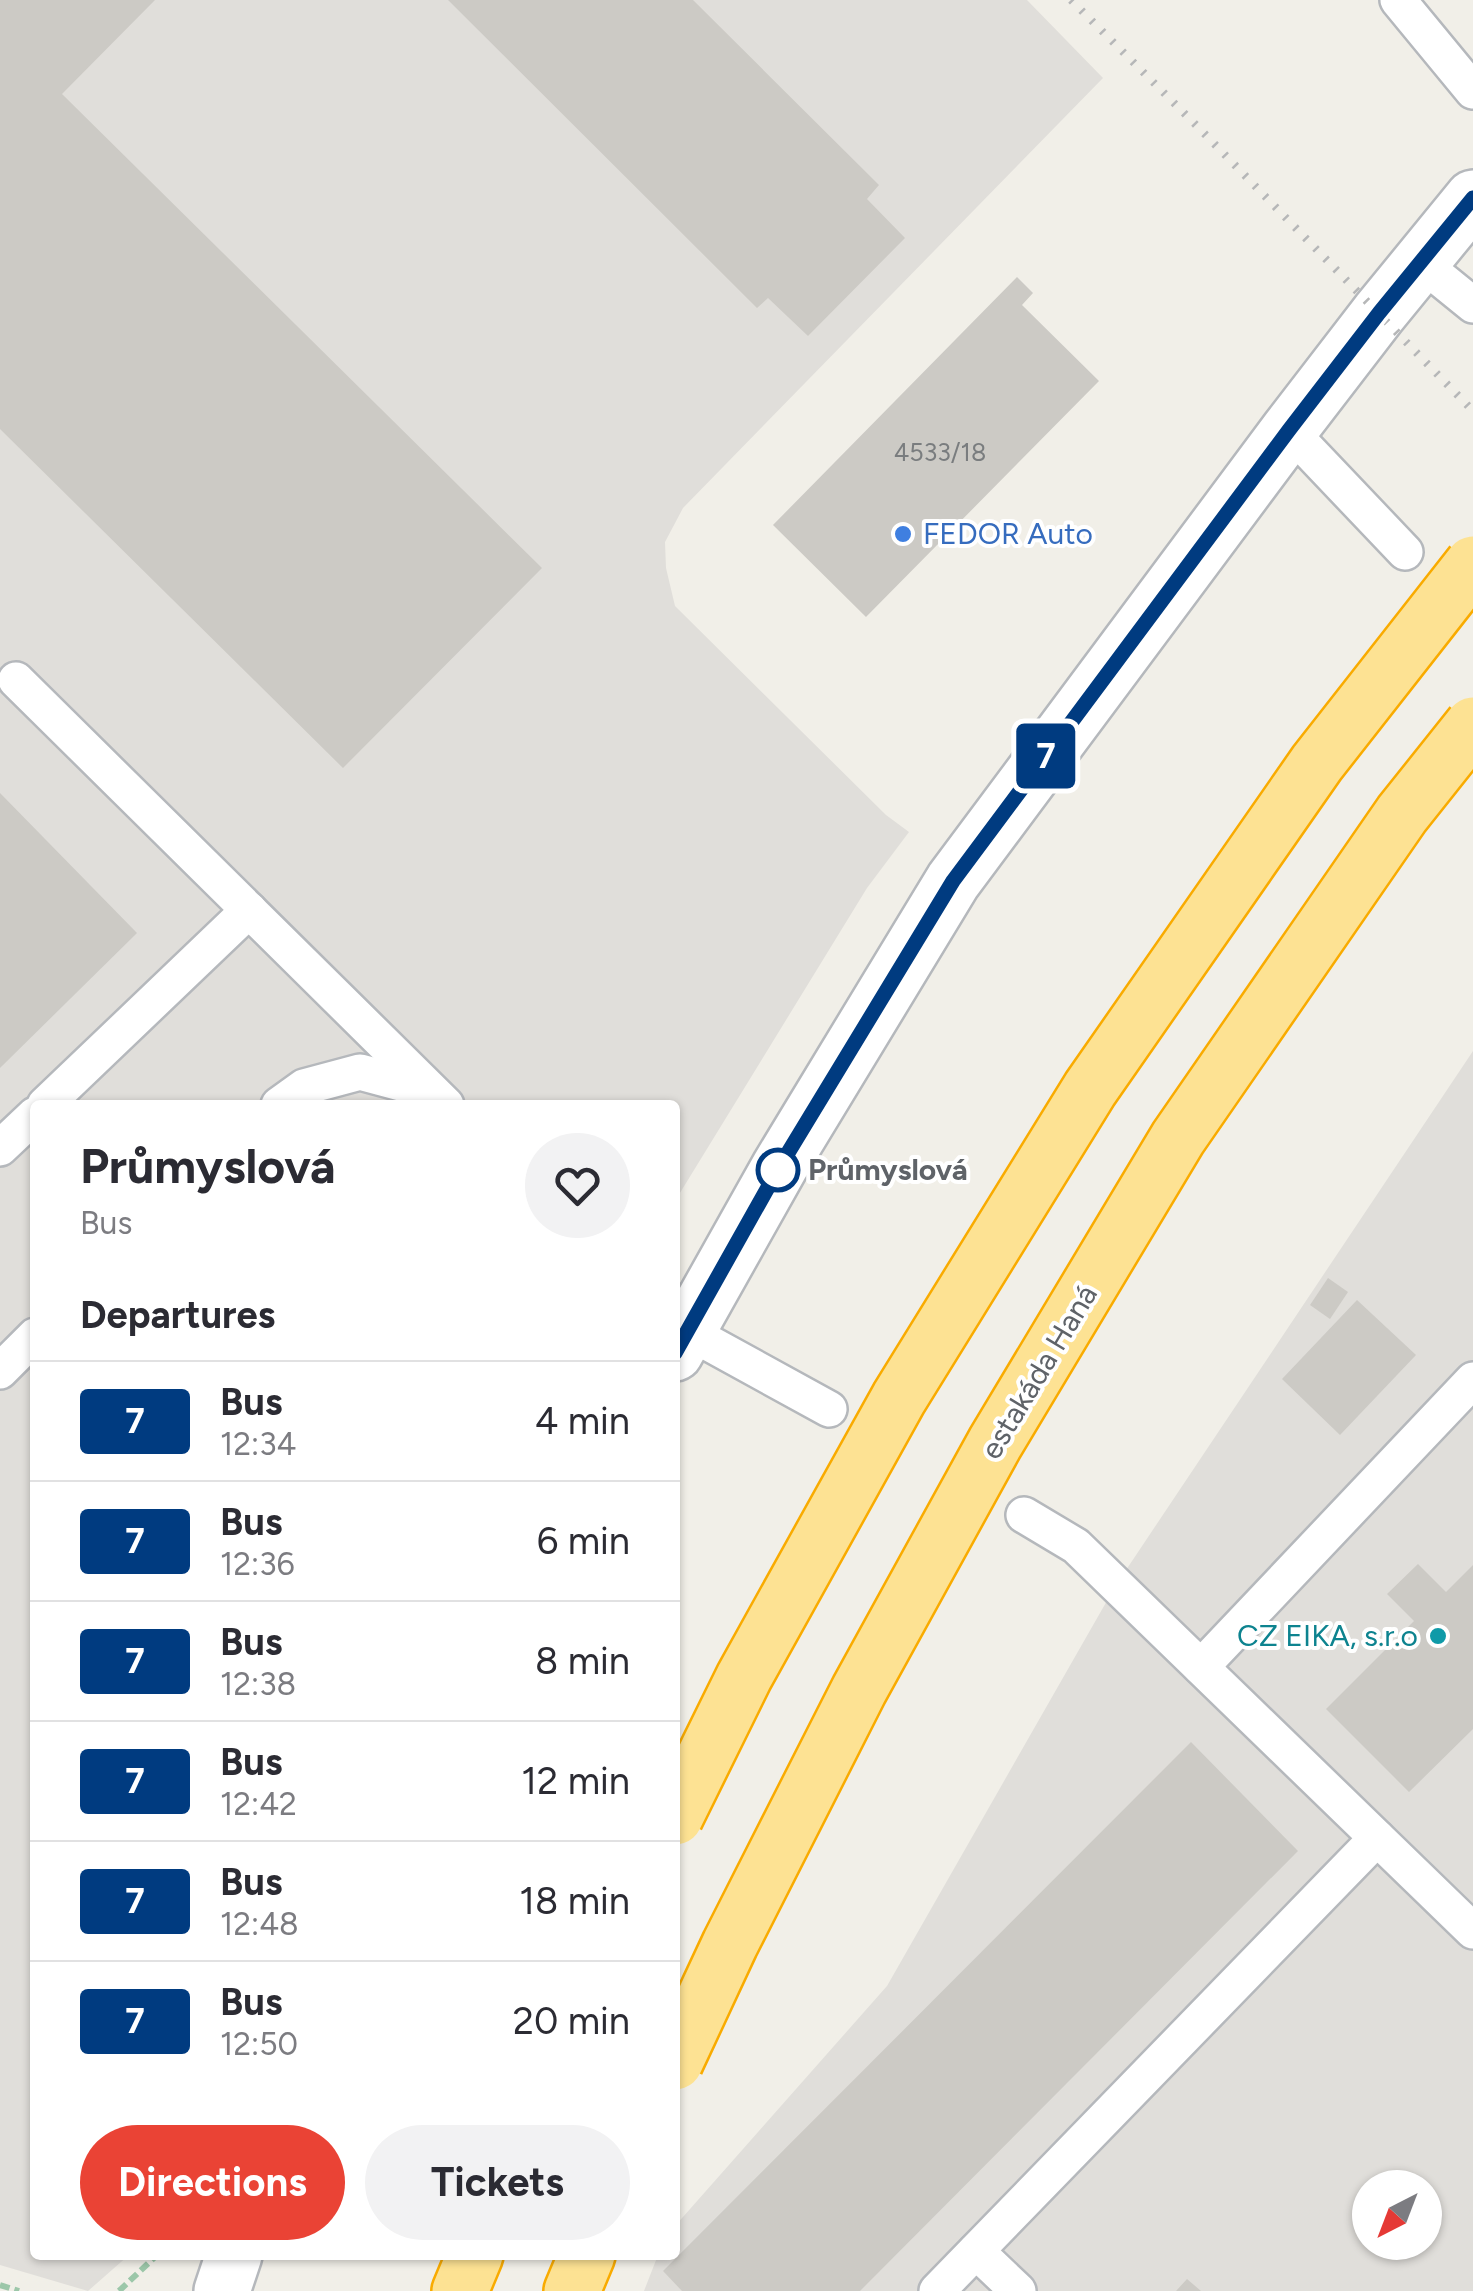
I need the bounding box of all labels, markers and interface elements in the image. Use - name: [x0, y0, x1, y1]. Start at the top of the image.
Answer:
- house number: 4533/18: [894, 437, 986, 467]
- place label: FEDOR Auto: [923, 515, 1093, 552]
- marker: FEDOR Auto: [892, 523, 914, 545]
- line badge: 7: [1014, 724, 1078, 788]
- text: 7: [1036, 735, 1056, 777]
- button: heart: [525, 1133, 630, 1238]
- text: Průmyslová: [80, 1137, 335, 1195]
- marker: Průmyslová: [757, 1149, 799, 1191]
- place label: Průmyslová: [808, 1151, 968, 1188]
- text: Bus: [80, 1204, 132, 1242]
- street label: estakáda Haná: [972, 1278, 1105, 1466]
- text: Departures: [80, 1292, 275, 1338]
- text: Bus: [220, 1379, 283, 1425]
- text: 4 min: [535, 1398, 630, 1444]
- text: 7: [125, 1400, 145, 1442]
- text: 12:34: [220, 1425, 296, 1463]
- text: Bus: [220, 1499, 283, 1545]
- text: 6 min: [537, 1518, 630, 1564]
- text: 7: [125, 1520, 145, 1562]
- text: 12:36: [220, 1545, 295, 1583]
- place label: CZ EIKA, s.r.o: [1237, 1617, 1418, 1654]
- text: Bus: [220, 1619, 283, 1665]
- marker: CZ EIKA, s.r.o: [1427, 1625, 1449, 1647]
- text: 8 min: [535, 1638, 630, 1684]
- text: 7: [125, 1640, 145, 1682]
- text: 12:38: [220, 1665, 296, 1703]
- text: Bus: [220, 1739, 283, 1785]
- text: 12 min: [521, 1758, 630, 1804]
- text: 7: [125, 1760, 145, 1802]
- text: 12:42: [220, 1785, 297, 1823]
- text: Bus: [220, 1859, 283, 1905]
- text: 18 min: [519, 1878, 630, 1924]
- text: 7: [125, 1880, 145, 1922]
- text: 12:48: [220, 1905, 299, 1943]
- text: Bus: [220, 1979, 283, 2025]
- text: 20 min: [513, 1998, 630, 2044]
- text: 7: [125, 2000, 145, 2042]
- text: 12:50: [220, 2025, 298, 2063]
- button: Directions: [80, 2125, 345, 2240]
- button: Tickets: [365, 2125, 630, 2240]
- north arrow: [1352, 2170, 1442, 2260]
- map controls: [1352, 2170, 1442, 2260]

